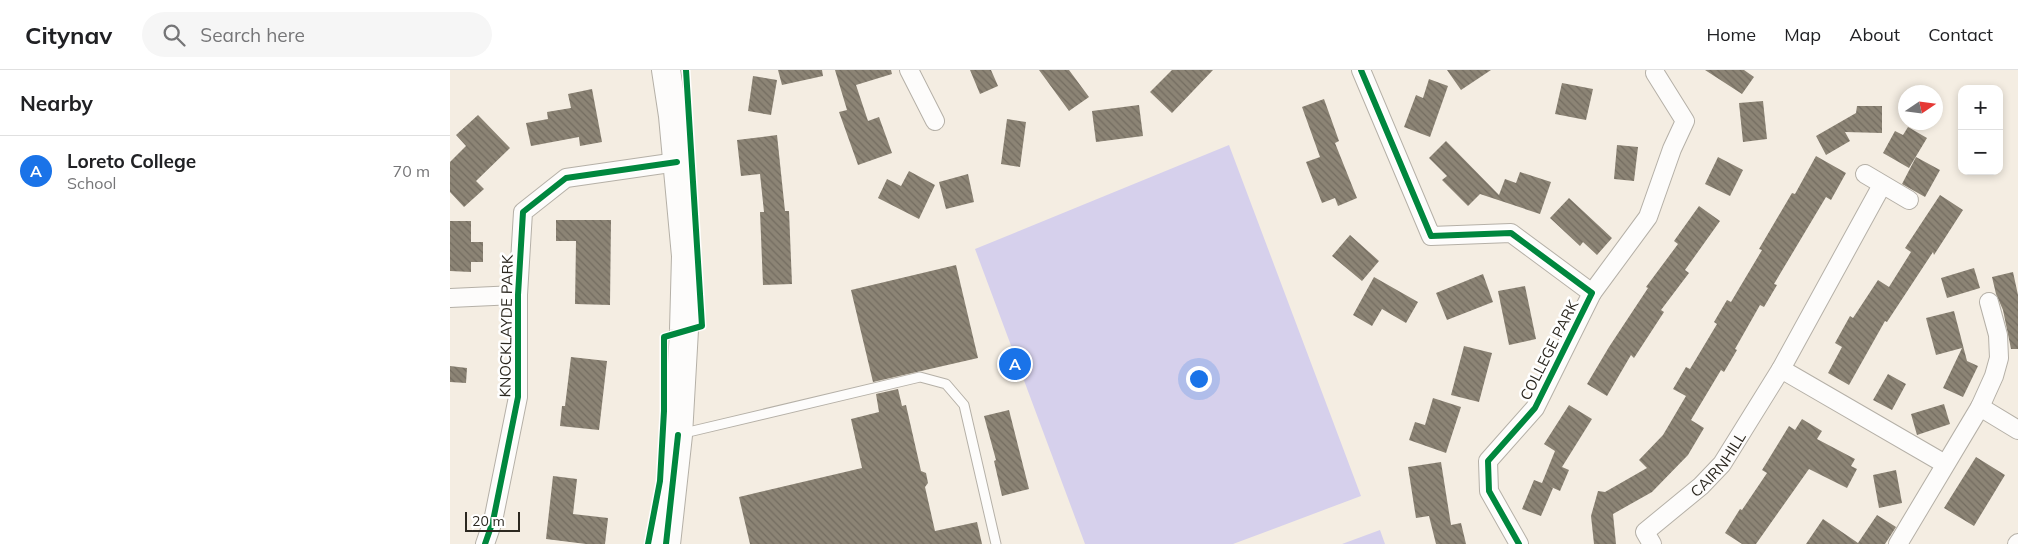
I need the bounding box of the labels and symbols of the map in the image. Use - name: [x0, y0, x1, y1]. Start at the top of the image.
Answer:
- north arrow: [1898, 85, 1943, 130]
- street label: KNOCKLAYDE PARK: [495, 254, 517, 398]
- street label: COLLEGE PARK: [1516, 296, 1583, 403]
- pin: A: [999, 345, 1031, 383]
- your location: [1186, 366, 1212, 392]
- street label: CAIRNHILL: [1686, 428, 1749, 501]
- scale bar: [465, 509, 520, 532]

